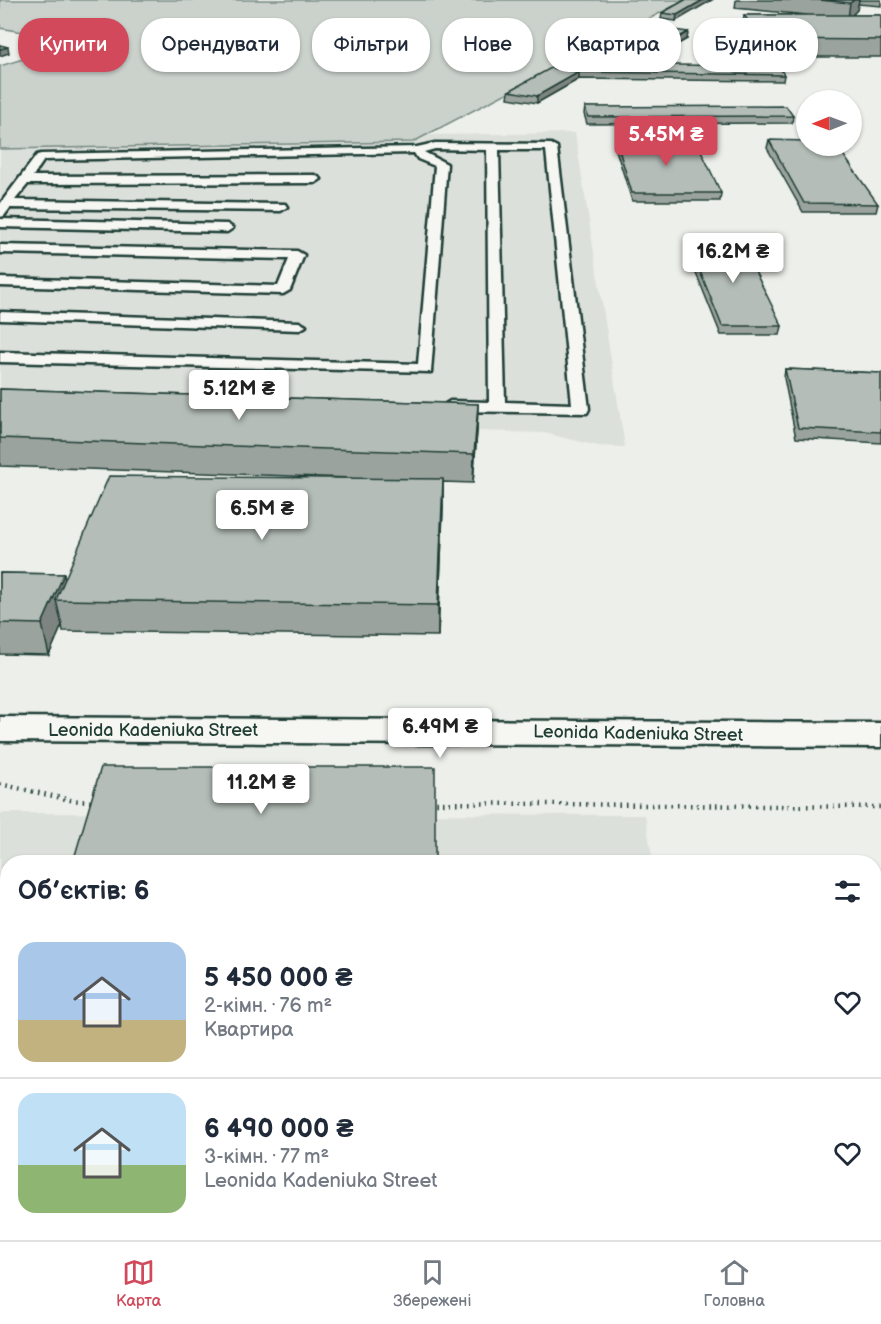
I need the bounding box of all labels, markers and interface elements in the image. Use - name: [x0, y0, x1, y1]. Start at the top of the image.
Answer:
- chip: Купити: [18, 18, 129, 72]
- chip: Орендувати: [141, 18, 300, 72]
- chip: Фільтри: [312, 18, 430, 72]
- chip: Нове: [442, 18, 533, 72]
- chip: Квартира: [545, 18, 681, 72]
- chip: Будинок: [693, 18, 818, 72]
- north arrow: [796, 90, 862, 156]
- map controls: [796, 90, 862, 156]
- pin: 5.45M ₴: [611, 116, 721, 167]
- text: 5.45M ₴: [628, 123, 704, 147]
- pin: 16.2M ₴: [678, 233, 788, 284]
- text: 16.2M ₴: [697, 240, 769, 264]
- pin: 5.12M ₴: [184, 370, 294, 421]
- text: 5.12M ₴: [203, 377, 275, 401]
- pin: 6.5M ₴: [213, 490, 311, 541]
- text: 6.5M ₴: [230, 497, 294, 521]
- pin: 6.49M ₴: [385, 708, 495, 759]
- text: 6.49M ₴: [402, 715, 478, 739]
- street label: Leonida Kadeniuka Street: [48, 720, 258, 741]
- street label: Leonida Kadeniuka Street: [533, 721, 744, 746]
- pin: 11.2M ₴: [206, 764, 316, 815]
- text: 11.2M ₴: [226, 771, 296, 795]
- icon: filters: [831, 875, 864, 908]
- text: Об’єктів: 6: [18, 876, 149, 907]
- text: 5 450 000 ₴: [204, 963, 353, 994]
- icon: home: [66, 966, 138, 1038]
- icon: heart: [831, 986, 864, 1019]
- text: 2-кімн. · 76 m²: [204, 994, 332, 1018]
- text: Квартира: [204, 1018, 294, 1042]
- text: 6 490 000 ₴: [204, 1114, 354, 1145]
- icon: home: [66, 1117, 138, 1189]
- icon: heart: [831, 1137, 864, 1170]
- text: 3-кімн. · 77 m²: [204, 1145, 329, 1169]
- text: Leonida Kadeniuka Street: [204, 1169, 437, 1193]
- tab: Карта: [116, 1256, 161, 1311]
- tab: Збережені: [393, 1256, 471, 1311]
- tab: Головна: [704, 1256, 765, 1311]

